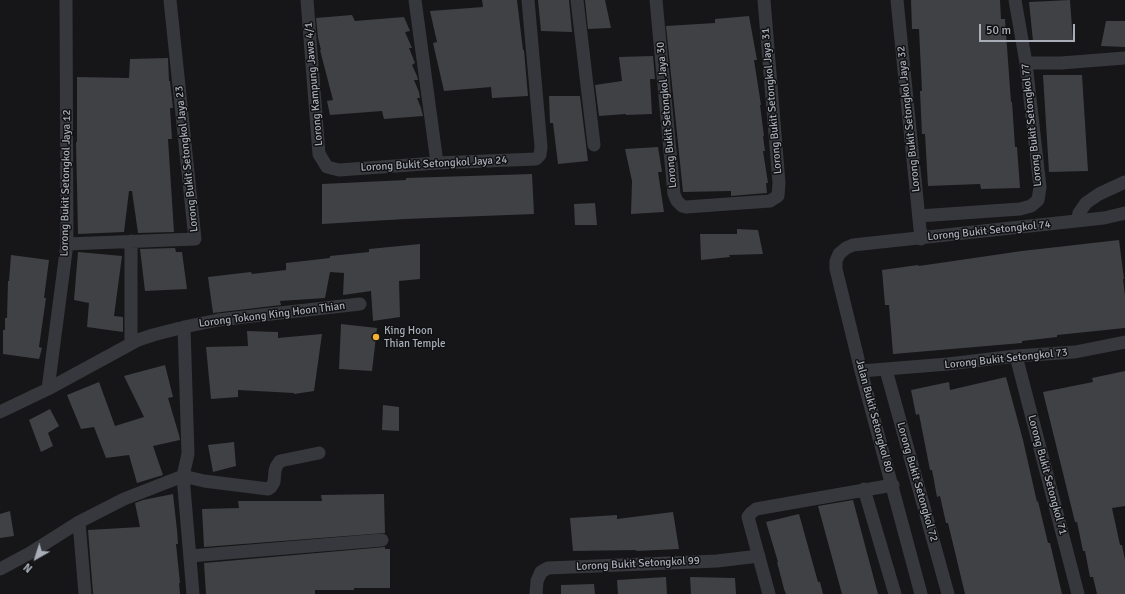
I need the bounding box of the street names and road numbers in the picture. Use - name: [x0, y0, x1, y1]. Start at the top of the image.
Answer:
- street label: Lorong Kampung Jawa 4/1: [302, 21, 326, 147]
- street label: Lorong Bukit Setongkol Jaya 31: [759, 27, 785, 175]
- street label: Lorong Bukit Setongkol Jaya 30: [654, 41, 680, 189]
- street label: Lorong Bukit Setongkol Jaya 32: [895, 45, 923, 193]
- street label: Lorong Bukit Setongkol 77: [1019, 63, 1045, 187]
- street label: Lorong Bukit Setongkol Jaya 23: [173, 85, 201, 233]
- street label: Lorong Bukit Setongkol Jaya 12: [58, 109, 74, 257]
- street label: Lorong Bukit Setongkol Jaya 24: [360, 154, 508, 174]
- street label: Lorong Bukit Setongkol 74: [927, 218, 1051, 244]
- street label: Lorong Tokong King Hoon Thian: [198, 299, 346, 331]
- street label: Lorong Bukit Setongkol 73: [944, 346, 1068, 372]
- street label: Jalan Bukit Setongkol 80: [853, 358, 895, 474]
- street label: Lorong Bukit Setongkol 71: [1025, 414, 1069, 536]
- street label: Lorong Bukit Setongkol 72: [894, 421, 940, 543]
- street label: Lorong Bukit Setongkol 99: [576, 554, 700, 574]

